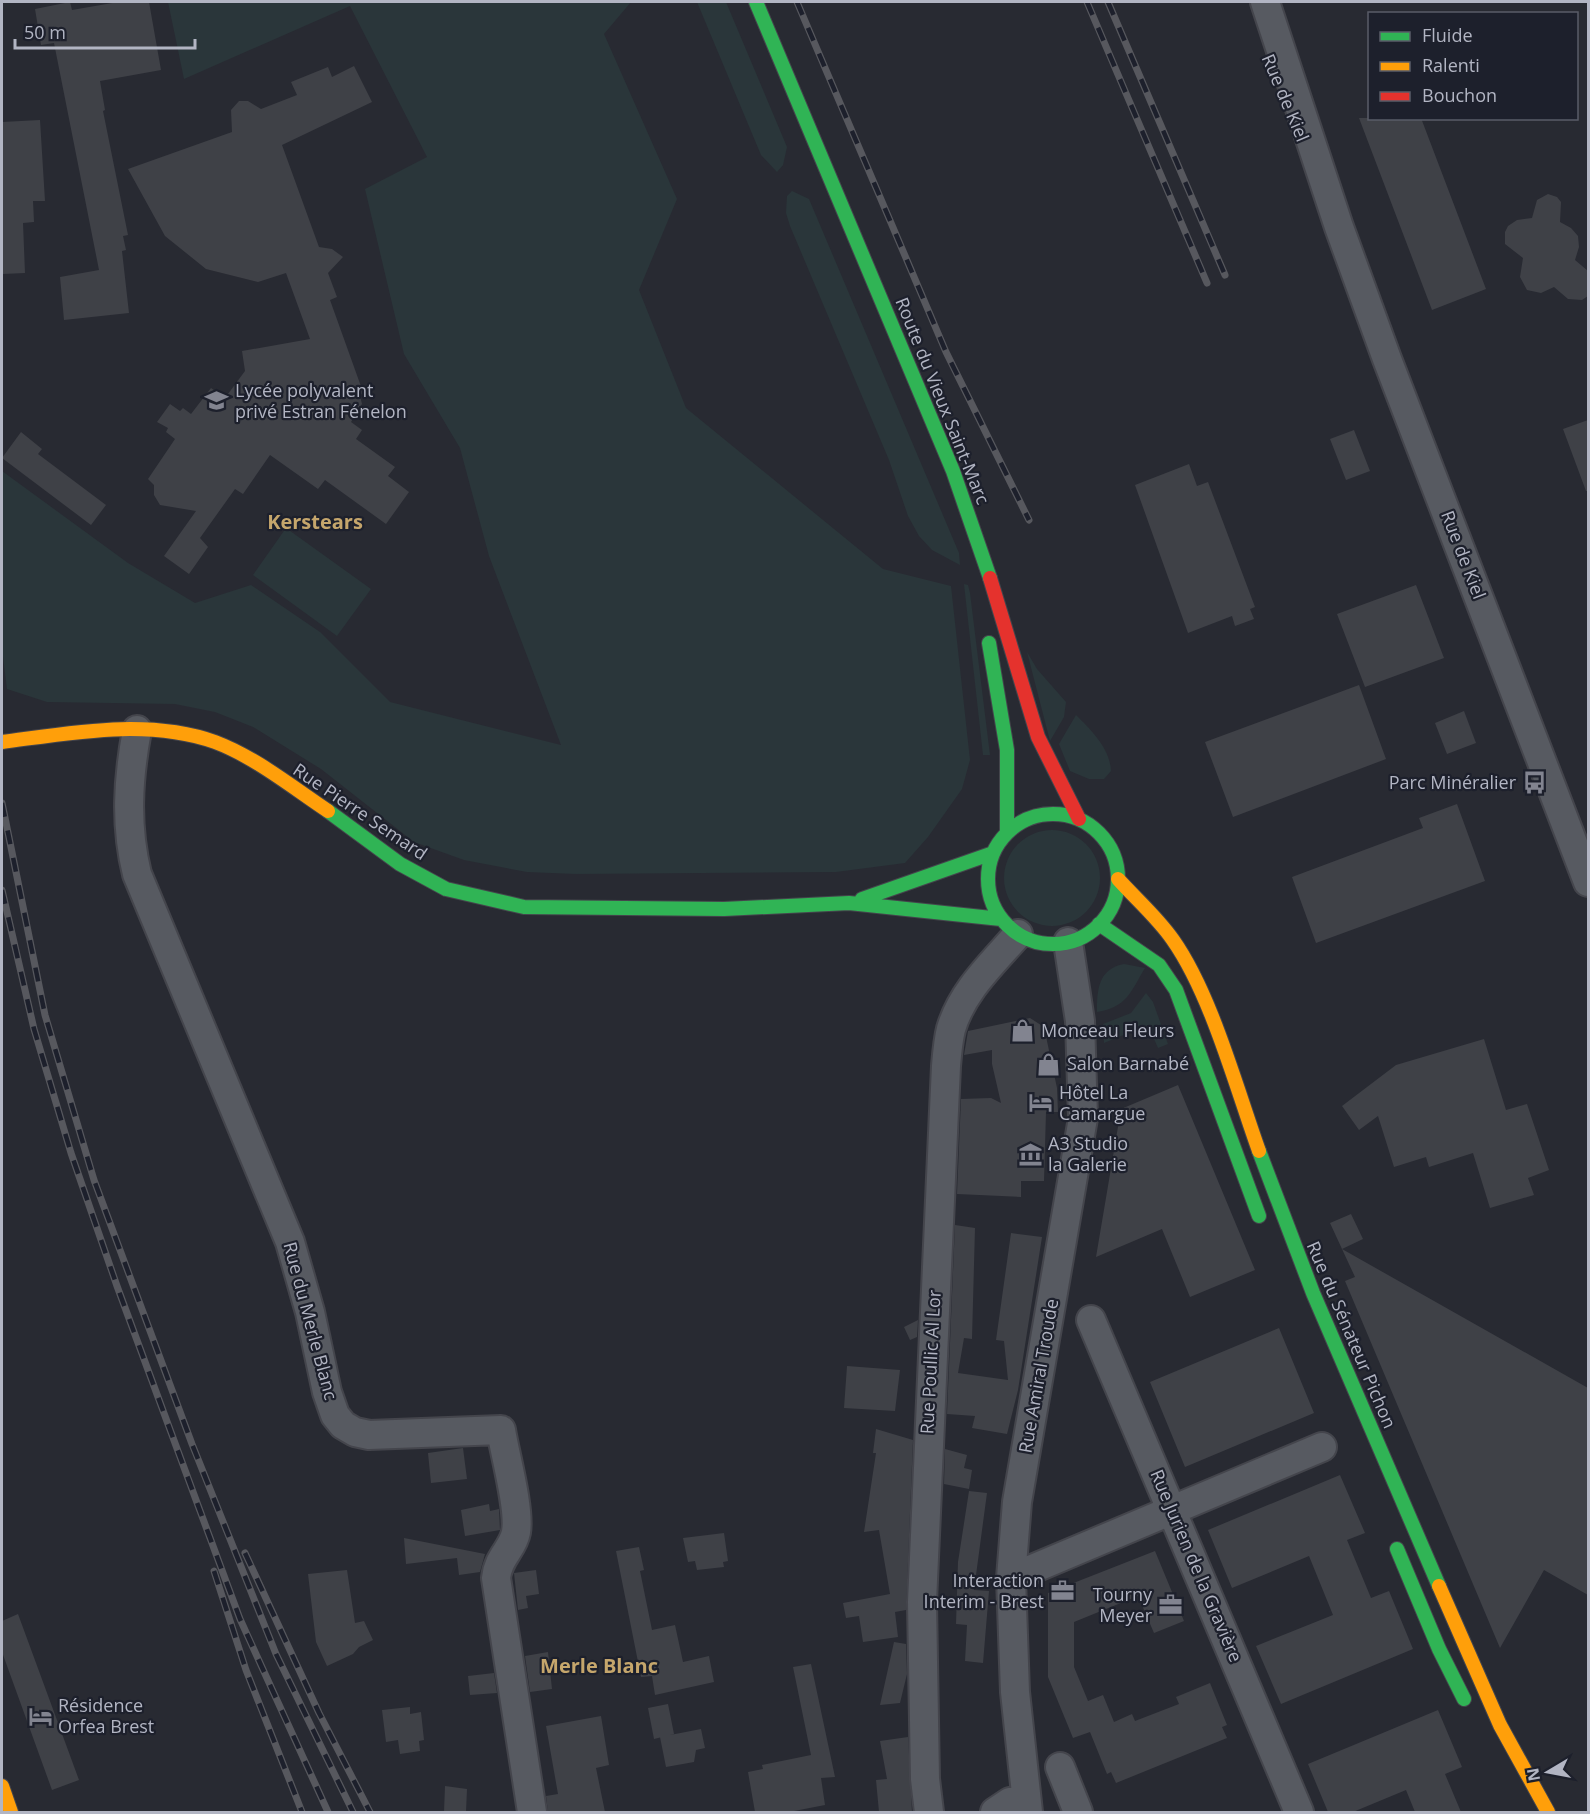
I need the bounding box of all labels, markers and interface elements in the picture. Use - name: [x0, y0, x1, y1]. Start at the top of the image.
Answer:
- scale bar: [15, 12, 195, 50]
- legend: [1368, 12, 1578, 120]
- text: 50 m: [24, 20, 66, 44]
- text: Fluide: [1422, 23, 1473, 47]
- street label: Rue de Kiel: [1257, 50, 1315, 145]
- text: Ralenti: [1422, 53, 1480, 77]
- text: Bouchon: [1422, 83, 1497, 107]
- street label: Route du Vieux Saint-Marc: [890, 294, 996, 508]
- place label: Lycée polyvalent privé Estran Fénelon: [235, 378, 407, 423]
- school or university icon: Lycée polyvalent privé Estran Fénelon: [204, 388, 230, 414]
- street label: Rue de Kiel: [1436, 507, 1492, 602]
- district label: Kerstears: [267, 508, 363, 535]
- street label: Rue Pierre Semard: [289, 757, 432, 865]
- place label: Parc Minéralier: [1389, 770, 1517, 794]
- bus stop icon: Parc Minéralier: [1521, 770, 1547, 796]
- shop icon: Monceau Fleurs: [1010, 1018, 1036, 1044]
- place label: Monceau Fleurs: [1041, 1018, 1174, 1042]
- shop icon: Salon Barnabé: [1036, 1051, 1062, 1077]
- place label: Salon Barnabé: [1067, 1051, 1189, 1075]
- place label: Hôtel La Camargue: [1059, 1080, 1145, 1125]
- hotel icon: Hôtel La Camargue: [1028, 1090, 1054, 1116]
- place label: A3 Studio la Galerie: [1048, 1131, 1128, 1176]
- museum icon: A3 Studio la Galerie: [1017, 1141, 1043, 1167]
- street label: Rue du Sénateur Pichon: [1302, 1237, 1402, 1432]
- street label: Rue du Merle Blanc: [278, 1239, 344, 1403]
- street label: Rue Poullic Al Lor: [914, 1288, 946, 1435]
- street label: Rue Amiral Troude: [1013, 1297, 1063, 1455]
- street label: Rue Jurien de la Gravière: [1145, 1466, 1248, 1666]
- place label: Interaction Interim - Brest: [924, 1568, 1044, 1613]
- office icon: Interaction Interim - Brest: [1049, 1578, 1075, 1604]
- place label: Tourny Meyer: [1093, 1582, 1153, 1627]
- office icon: Tourny Meyer: [1157, 1592, 1183, 1618]
- district label: Merle Blanc: [540, 1652, 658, 1679]
- place label: Résidence Orfea Brest: [58, 1693, 154, 1738]
- hotel icon: Résidence Orfea Brest: [27, 1703, 53, 1729]
- north arrow: [1518, 1742, 1578, 1802]
- text: N: [1521, 1766, 1545, 1783]

